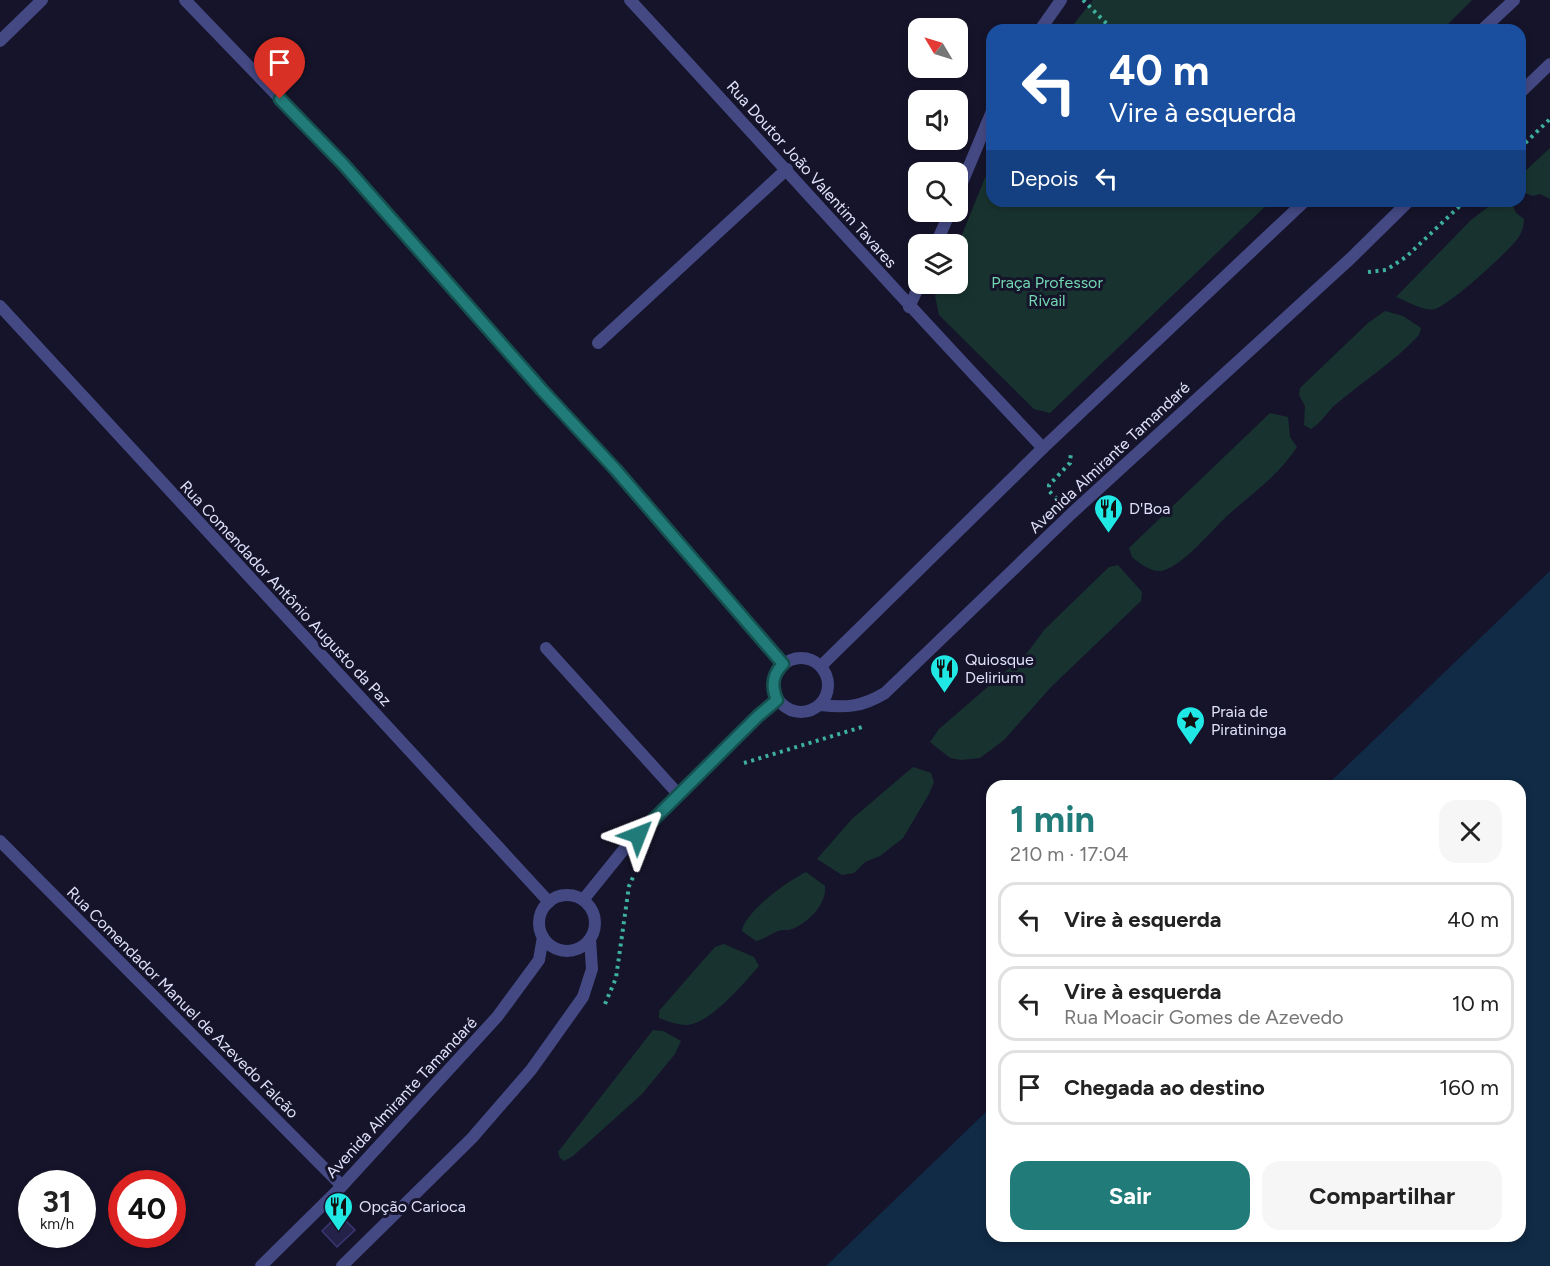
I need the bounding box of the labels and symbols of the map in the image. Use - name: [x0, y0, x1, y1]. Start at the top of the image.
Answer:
- north arrow: [908, 18, 968, 78]
- pin: [254, 37, 305, 99]
- street label: Rua Doutor João Valentim Tavares: [723, 77, 901, 272]
- park label: Praça Professor Rivail: [991, 273, 1103, 310]
- street label: Avenida Almirante Tamandaré: [1025, 378, 1194, 537]
- street label: Rua Comendador Antônio Augusto da Paz: [176, 477, 395, 710]
- restaurant icon: D'Boa: [1092, 492, 1124, 534]
- place label: D'Boa: [1129, 499, 1170, 518]
- place label: Quiosque Delirium: [965, 650, 1034, 687]
- restaurant icon: Quiosque Delirium: [928, 652, 960, 694]
- place label: Praia de Piratininga: [1211, 702, 1286, 739]
- place icon: Praia de Piratininga: [1174, 704, 1206, 746]
- position arrow: [606, 803, 670, 867]
- street label: Rua Comendador Manuel de Azevedo Falcão: [63, 883, 302, 1122]
- street label: Avenida Almirante Tamandaré: [322, 1013, 481, 1182]
- speed limit sign: 40: [108, 1170, 186, 1248]
- restaurant icon: Opção Carioca: [322, 1190, 354, 1232]
- place label: Opção Carioca: [359, 1197, 466, 1216]

